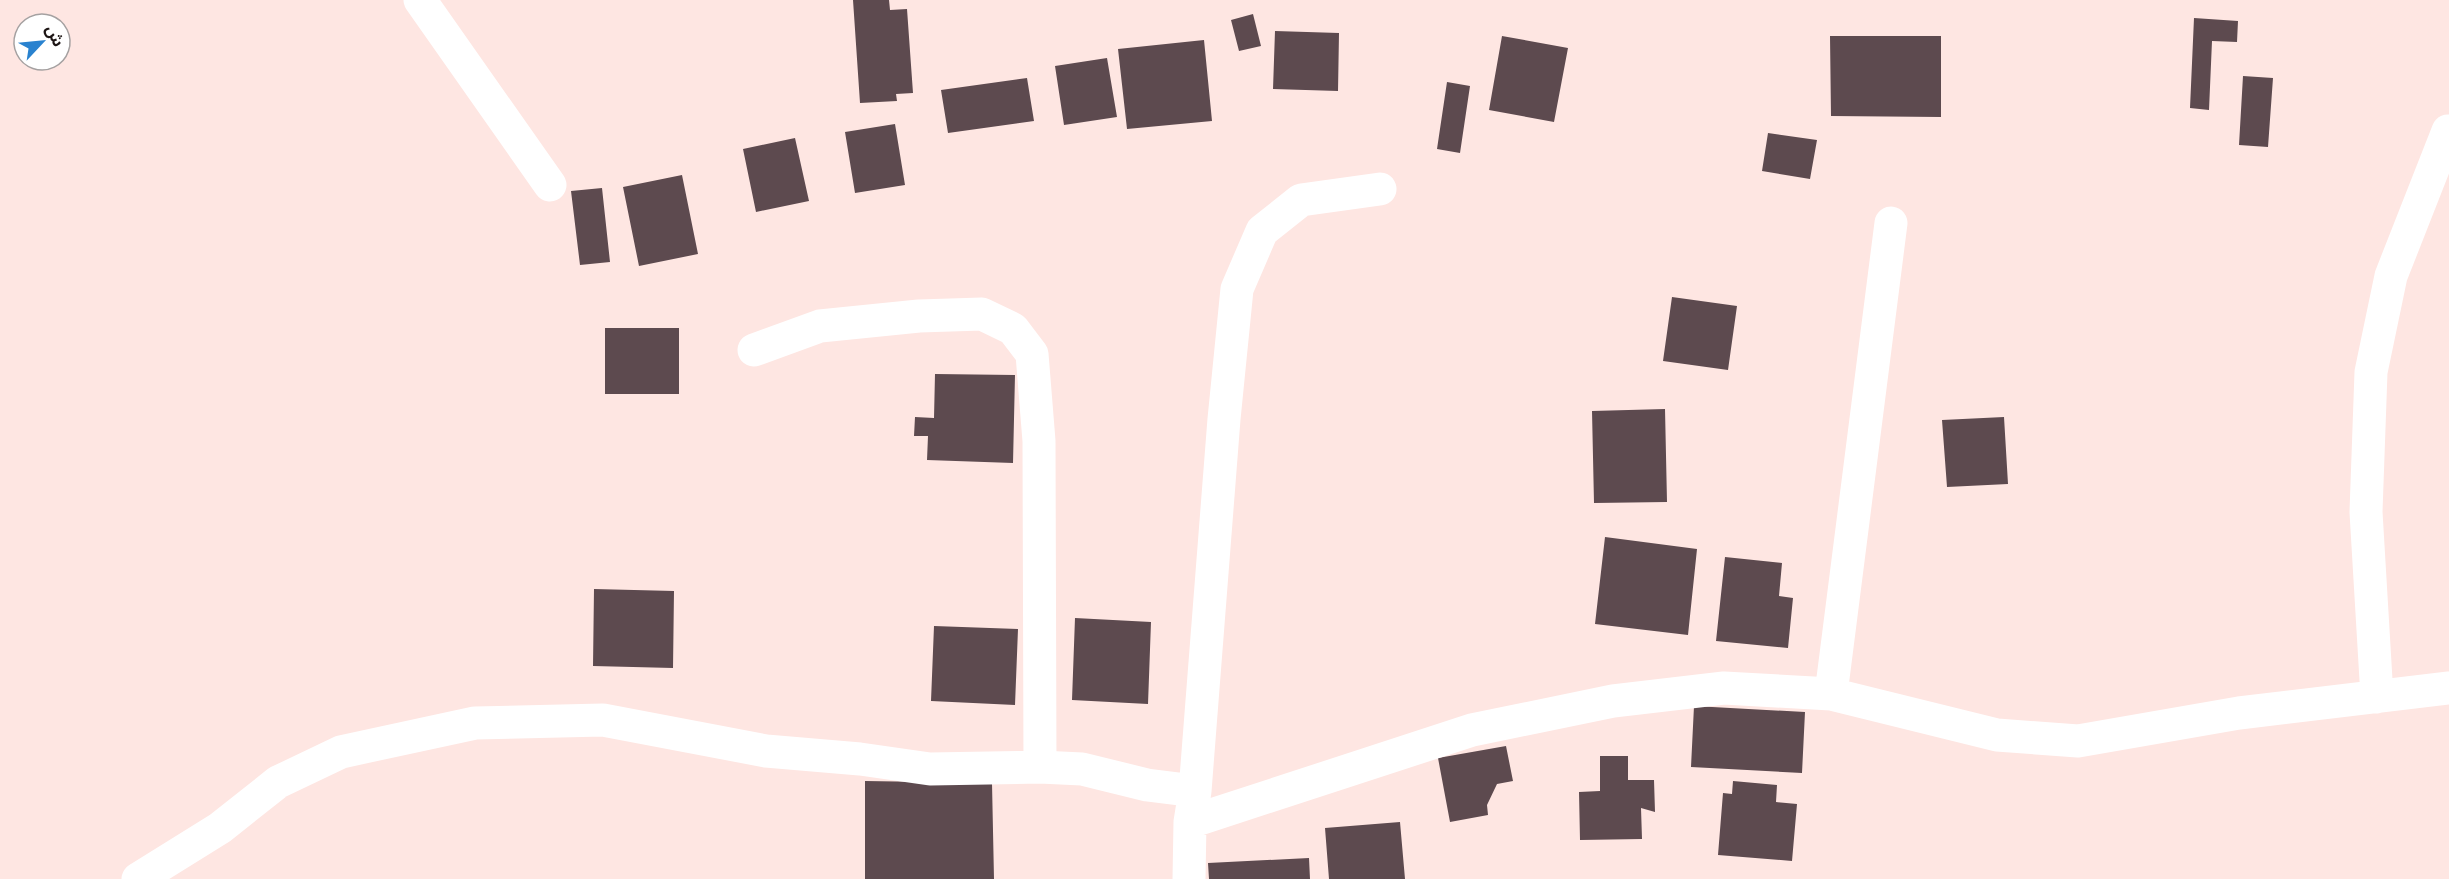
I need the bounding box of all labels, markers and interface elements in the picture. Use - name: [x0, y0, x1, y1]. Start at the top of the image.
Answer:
- north arrow: [12, 12, 72, 72]
- text: ش: [41, 21, 70, 50]

